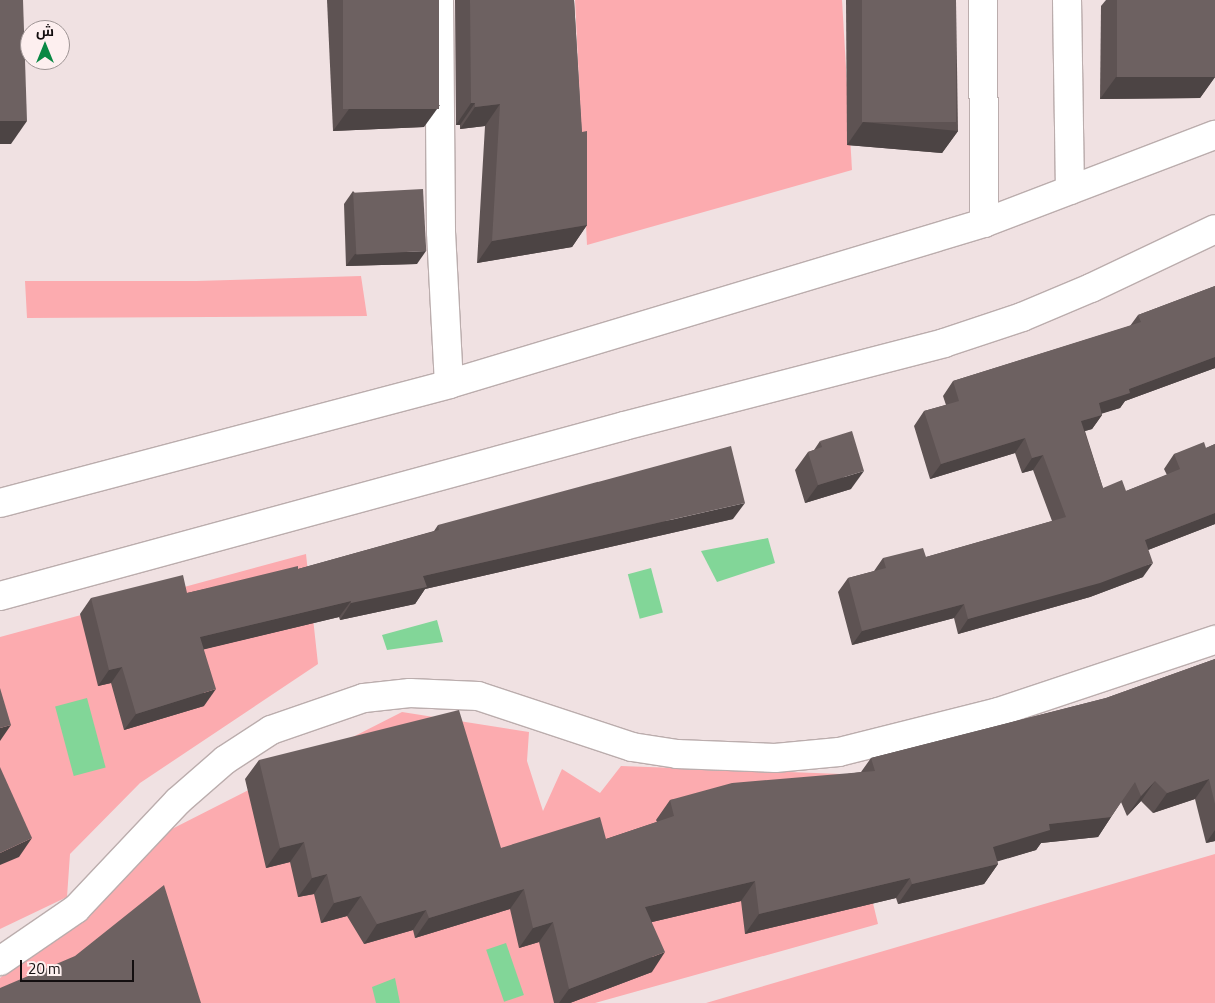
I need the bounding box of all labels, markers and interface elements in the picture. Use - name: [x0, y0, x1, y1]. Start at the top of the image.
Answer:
- north arrow: [20, 20, 70, 70]
- text: ش: [36, 20, 54, 41]
- scale bar: [22, 950, 136, 982]
- text: 20 m: [28, 957, 61, 980]

